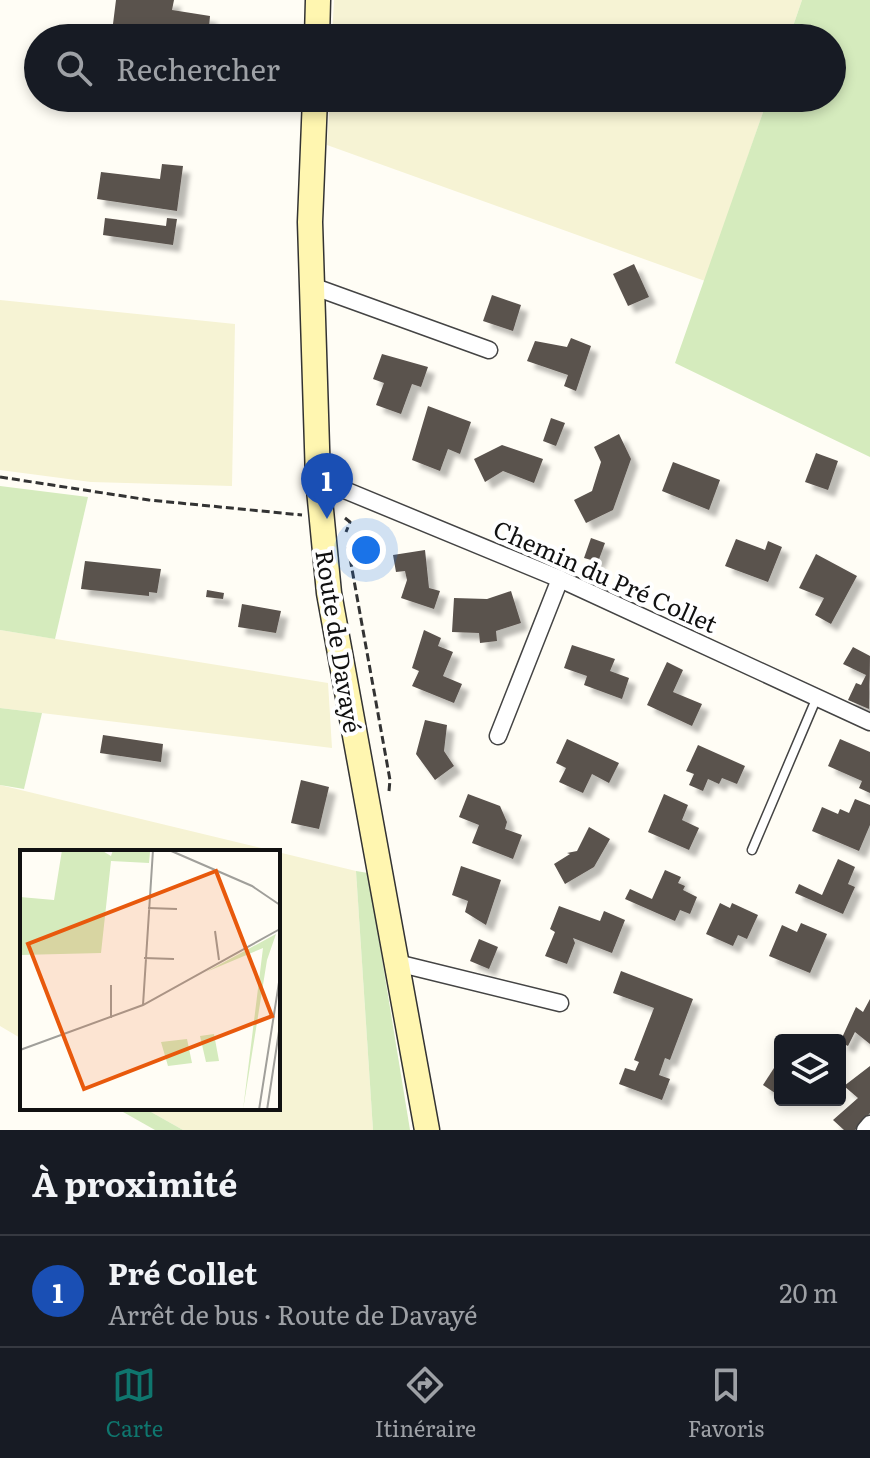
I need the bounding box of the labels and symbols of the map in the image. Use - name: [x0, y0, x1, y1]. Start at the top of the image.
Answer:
- pin: 1: [301, 453, 353, 519]
- street label: Chemin du Pré Collet: [488, 510, 724, 640]
- your location: [346, 530, 386, 570]
- street label: Route de Davayé: [308, 547, 372, 735]
- inset map: [20, 850, 280, 1110]

